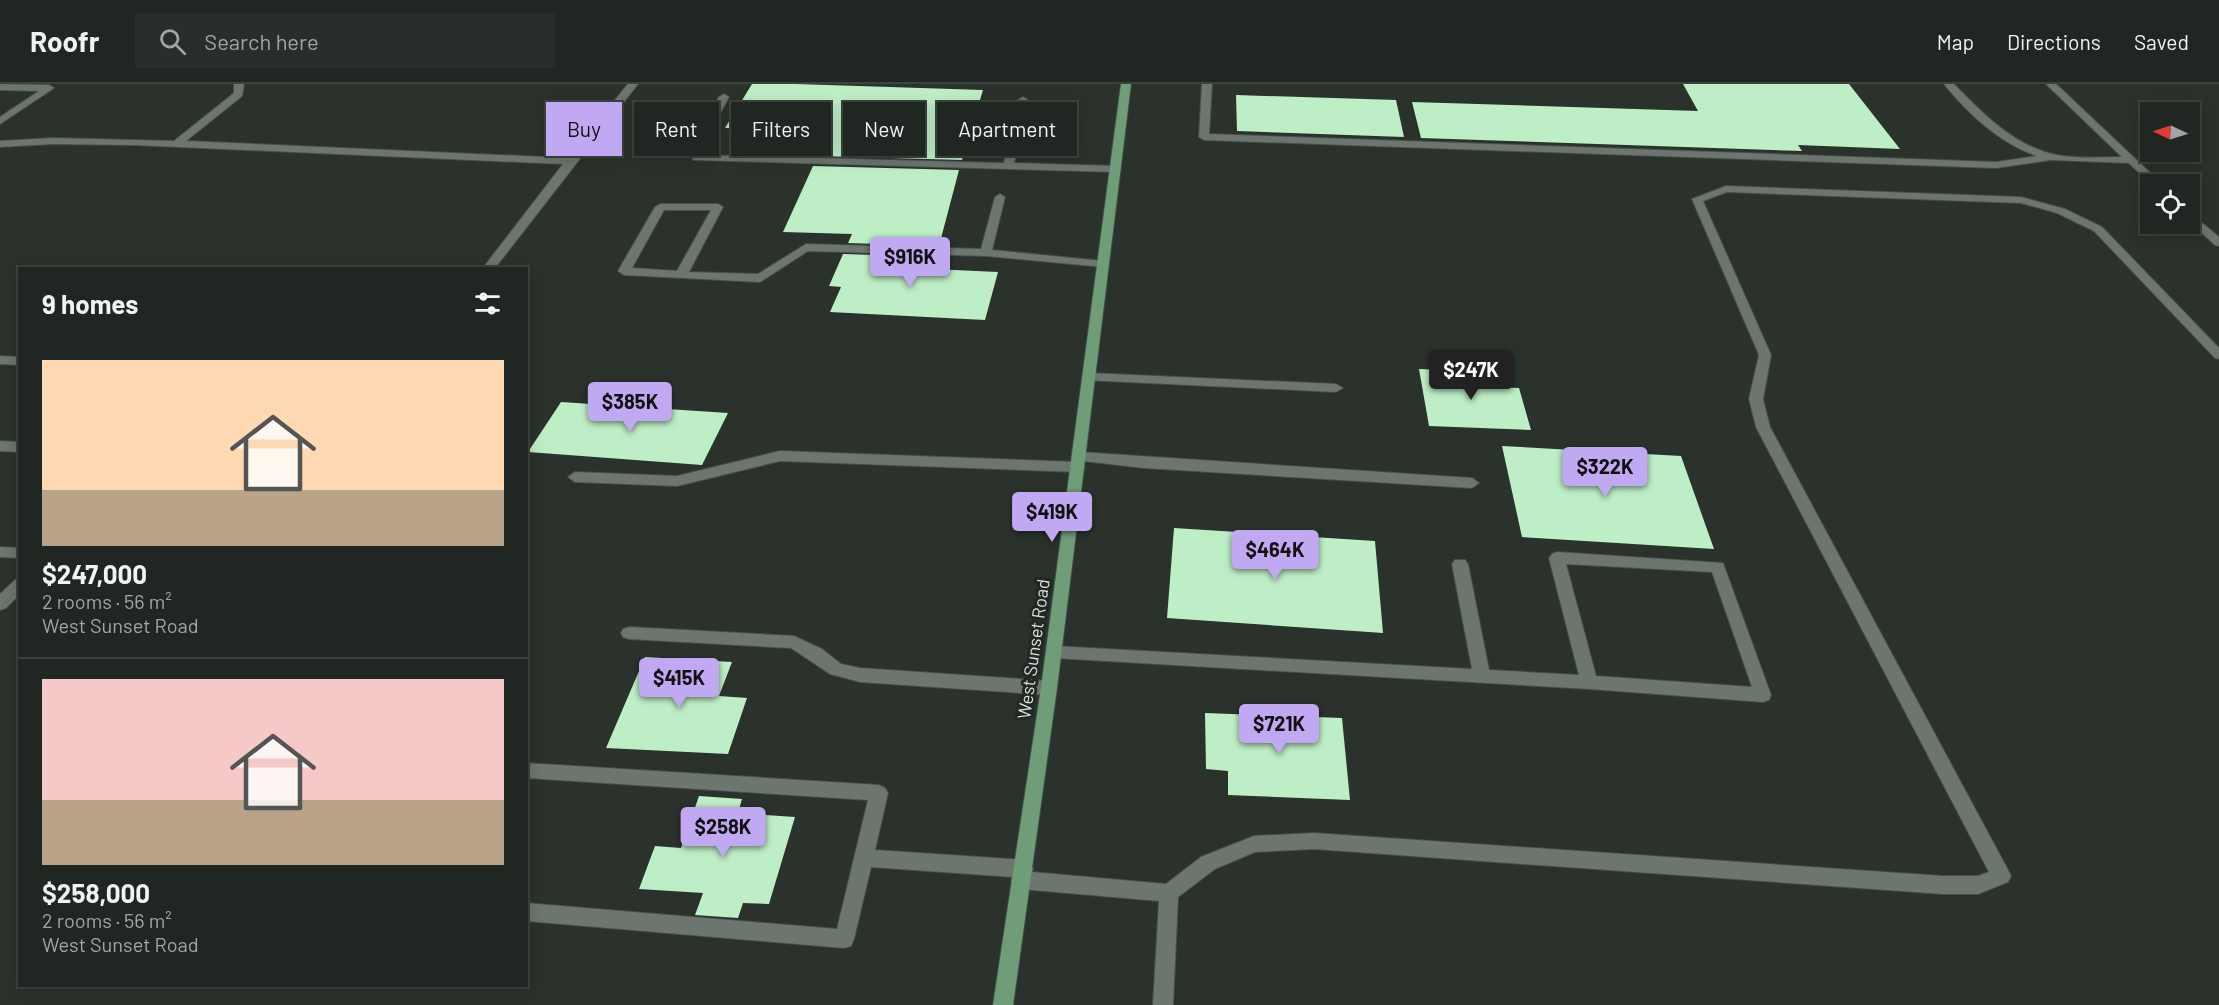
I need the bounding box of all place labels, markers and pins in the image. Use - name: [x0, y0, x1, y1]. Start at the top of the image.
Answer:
- pin: $916K: [868, 237, 952, 288]
- pin: $247K: [1429, 350, 1513, 401]
- pin: $385K: [588, 382, 672, 433]
- pin: $322K: [1563, 447, 1647, 498]
- pin: $419K: [1010, 492, 1094, 543]
- pin: $464K: [1233, 530, 1317, 581]
- pin: $415K: [637, 658, 721, 709]
- pin: $721K: [1237, 704, 1321, 755]
- pin: $258K: [681, 807, 765, 858]

